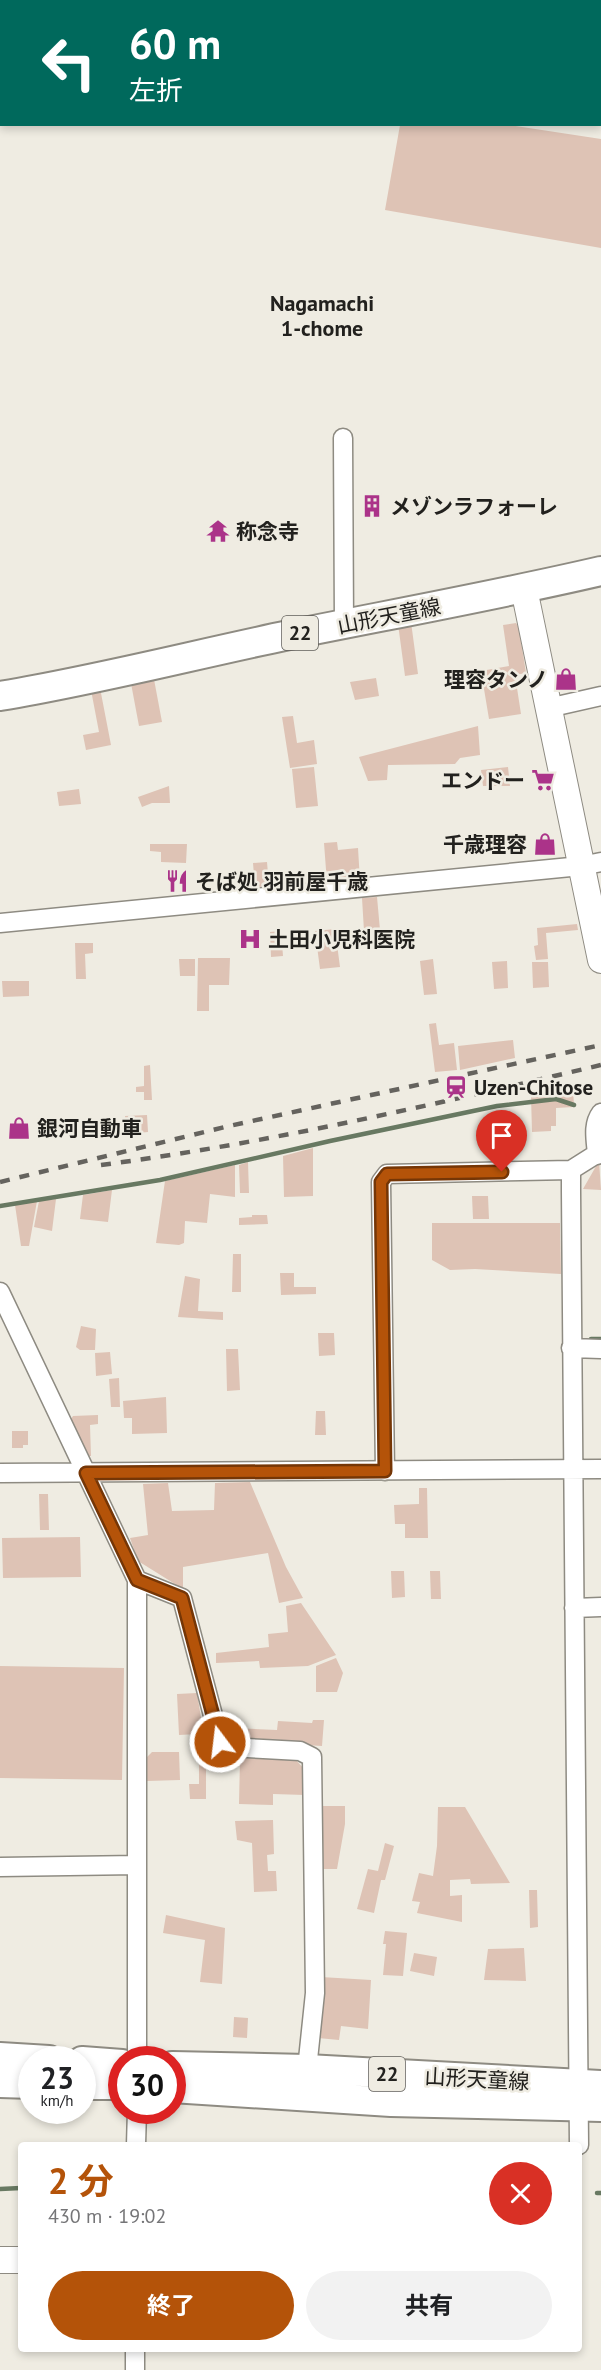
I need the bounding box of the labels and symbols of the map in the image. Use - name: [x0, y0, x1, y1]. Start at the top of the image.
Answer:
- district label: Nagamachi 1-chome: [270, 289, 374, 342]
- building icon: メゾンラフォーレ: [359, 493, 385, 519]
- place label: メゾンラフォーレ: [390, 493, 558, 520]
- temple icon: 称念寺: [205, 518, 231, 544]
- place label: 称念寺: [236, 518, 299, 545]
- street label: 山形天童線: [335, 593, 443, 639]
- road number: 22: [282, 616, 318, 650]
- place label: 理容タンノ: [444, 666, 548, 693]
- shop icon: 理容タンノ: [553, 666, 579, 692]
- place label: エンドー: [441, 767, 525, 794]
- supermarket icon: エンドー: [530, 767, 556, 793]
- place label: 千歳理容: [443, 831, 527, 858]
- shop icon: 千歳理容: [532, 831, 558, 857]
- restaurant icon: そば処 羽前屋千歳: [164, 868, 190, 894]
- place label: そば処 羽前屋千歳: [195, 868, 368, 895]
- hospital icon: 土田小児科医院: [237, 926, 263, 952]
- place label: 土田小児科医院: [268, 926, 415, 953]
- station icon: Uzen-Chitose: [443, 1074, 469, 1100]
- place label: Uzen-Chitose: [474, 1074, 593, 1101]
- pin: [476, 1110, 527, 1172]
- shop icon: 銀河自動車: [6, 1115, 32, 1141]
- place label: 銀河自動車: [37, 1115, 142, 1142]
- position arrow: [188, 1710, 252, 1774]
- speed limit sign: 30: [108, 2046, 186, 2124]
- road number: 22: [369, 2057, 405, 2091]
- street label: 山形天童線: [424, 2063, 530, 2095]

